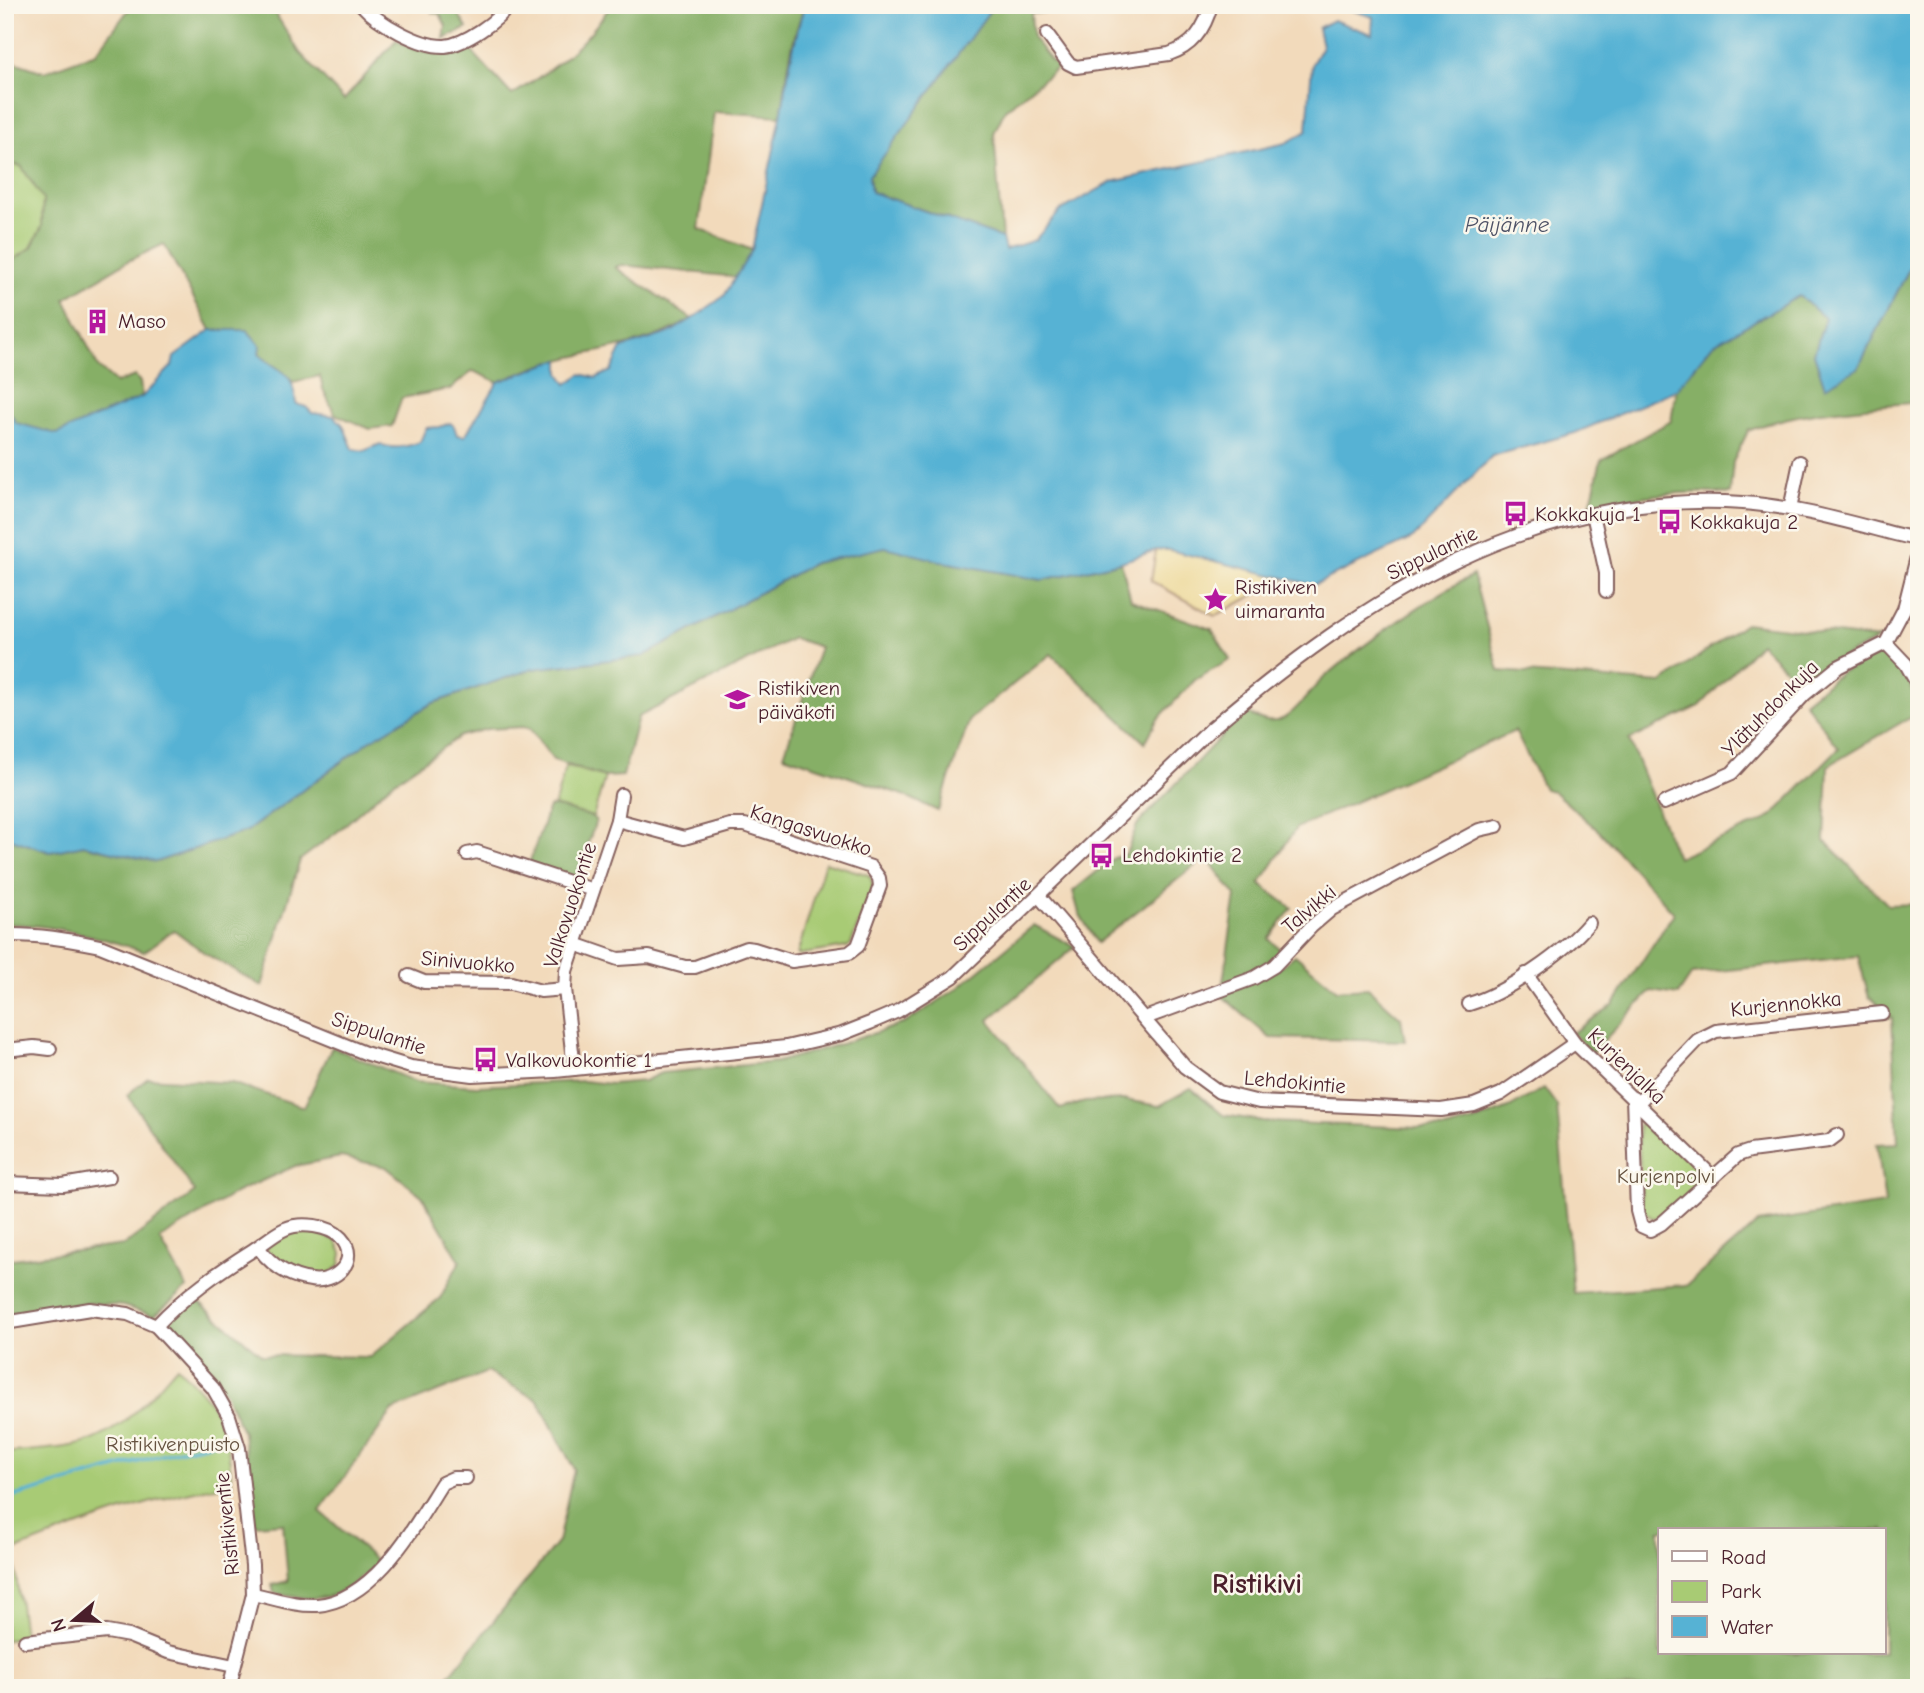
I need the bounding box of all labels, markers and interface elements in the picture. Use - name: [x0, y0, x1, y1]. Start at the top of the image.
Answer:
- water label: Päijänne: [1465, 211, 1550, 238]
- building icon: Maso: [84, 307, 112, 335]
- place label: Maso: [118, 309, 166, 333]
- bus stop icon: Kokkakuja 1: [1501, 500, 1529, 528]
- place label: Kokkakuja 1: [1535, 502, 1641, 526]
- bus stop icon: Kokkakuja 2: [1656, 508, 1684, 536]
- place label: Kokkakuja 2: [1690, 510, 1798, 534]
- street label: Sippulantie: [1383, 521, 1481, 585]
- place label: Ristikiven uimaranta: [1235, 575, 1325, 623]
- place icon: Ristikiven uimaranta: [1201, 585, 1229, 613]
- street label: Ylätuhdonkuja: [1717, 655, 1823, 761]
- place label: Ristikiven päiväkoti: [758, 676, 840, 724]
- school or university icon: Ristikiven päiväkoti: [724, 686, 752, 714]
- street label: Kangasvuokko: [747, 799, 875, 861]
- street label: Valkovuokontie: [538, 839, 602, 971]
- bus stop icon: Lehdokintie 2: [1088, 841, 1116, 869]
- place label: Lehdokintie 2: [1122, 843, 1242, 867]
- street label: Sippulantie: [948, 872, 1036, 956]
- street label: Talvikki: [1277, 880, 1341, 938]
- street label: Sinivuokko: [420, 946, 516, 978]
- street label: Kurjennokka: [1729, 986, 1843, 1022]
- street label: Sippulantie: [329, 1006, 429, 1060]
- street label: Kurjenjalka: [1583, 1023, 1671, 1109]
- bus stop icon: Valkovuokontie 1: [472, 1046, 500, 1074]
- place label: Valkovuokontie 1: [506, 1048, 652, 1072]
- street label: Lehdokintie: [1243, 1066, 1347, 1098]
- park label: Kurjenpolvi: [1617, 1164, 1715, 1188]
- park label: Ristikivenpuisto: [106, 1432, 240, 1456]
- street label: Ristikiventie: [210, 1471, 244, 1577]
- legend: [1658, 1528, 1885, 1654]
- text: Road: [1721, 1545, 1766, 1569]
- district label: Ristikivi: [1212, 1568, 1302, 1600]
- text: Park: [1721, 1579, 1761, 1603]
- north arrow: [38, 1584, 108, 1654]
- text: Water: [1721, 1615, 1774, 1639]
- text: N: [46, 1616, 71, 1635]

